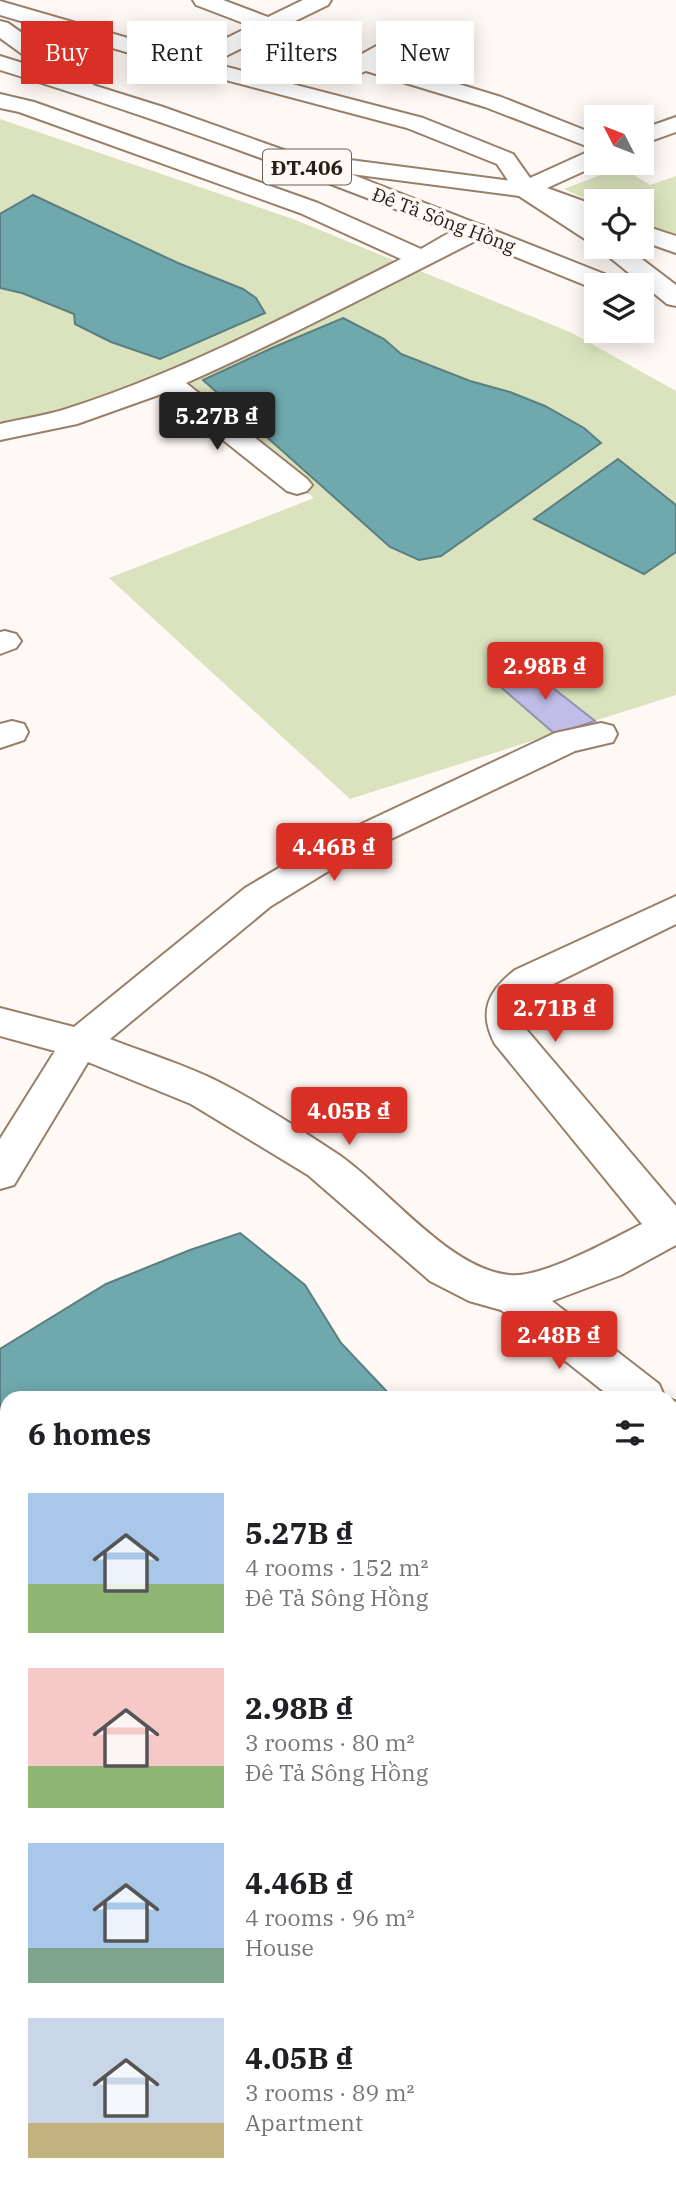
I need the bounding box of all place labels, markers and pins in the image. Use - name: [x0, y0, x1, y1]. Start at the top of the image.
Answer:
- pin: 5.27B ₫: [152, 392, 282, 452]
- pin: 2.98B ₫: [480, 642, 610, 702]
- pin: 4.46B ₫: [269, 824, 399, 883]
- pin: 2.71B ₫: [490, 984, 620, 1044]
- pin: 4.05B ₫: [284, 1088, 414, 1147]
- pin: 2.48B ₫: [494, 1312, 624, 1371]

